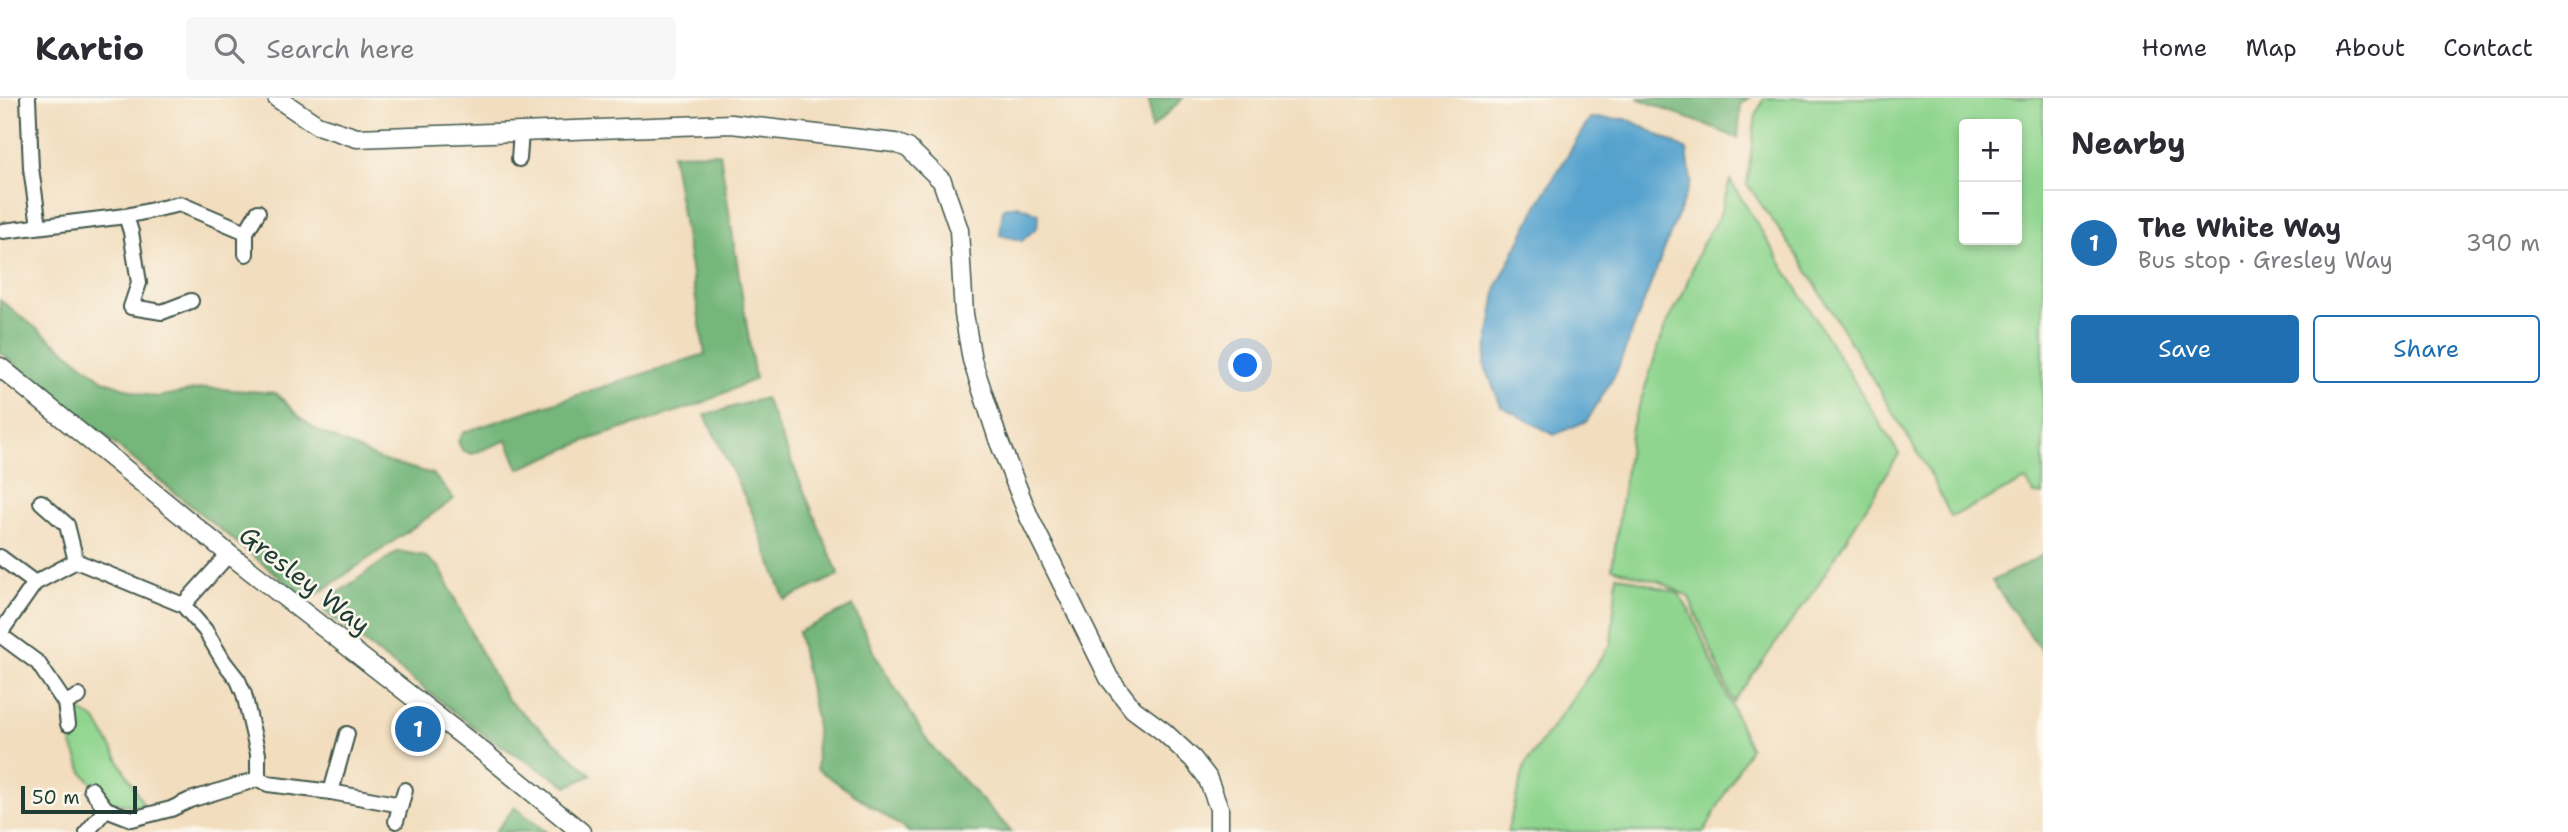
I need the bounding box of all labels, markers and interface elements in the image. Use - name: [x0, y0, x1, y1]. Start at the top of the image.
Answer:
- search box: [186, 17, 676, 80]
- text: Kartio: [35, 26, 144, 71]
- icon: search: [210, 29, 248, 67]
- text: Search here: [266, 31, 415, 66]
- text: Home: [2141, 32, 2207, 64]
- text: Map: [2245, 32, 2297, 64]
- text: About: [2335, 32, 2405, 64]
- text: Contact: [2443, 32, 2533, 64]
- map controls: [1959, 119, 2022, 245]
- button: +: [1959, 119, 2022, 182]
- text: Nearby: [2071, 123, 2186, 164]
- button: −: [1959, 182, 2022, 245]
- text: The White Way: [2138, 210, 2341, 245]
- text: 1: [2089, 228, 2099, 258]
- text: 390 m: [2466, 228, 2540, 258]
- text: Bus stop · Gresley Way: [2138, 245, 2393, 275]
- button: Save: [2071, 315, 2299, 383]
- button: Share: [2313, 315, 2540, 383]
- your location: [1228, 348, 1262, 382]
- street label: Gresley Way: [232, 517, 378, 642]
- pin: 1: [395, 703, 441, 755]
- scale bar: [21, 783, 136, 815]
- text: 50 m: [32, 785, 80, 810]

